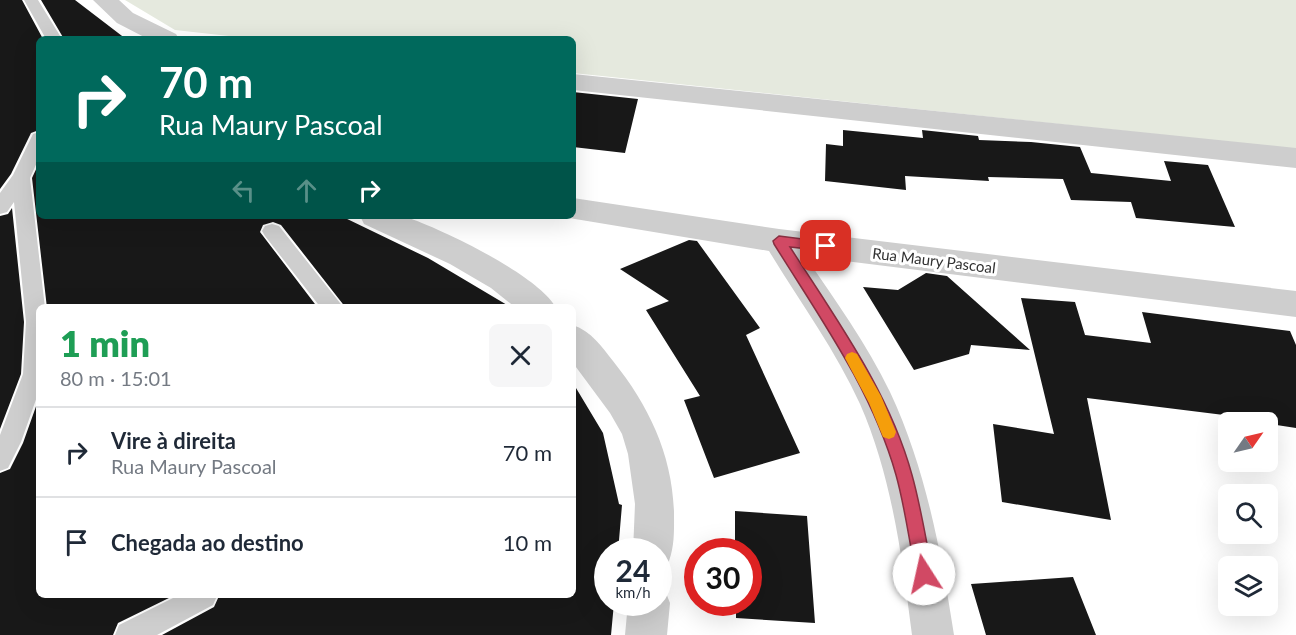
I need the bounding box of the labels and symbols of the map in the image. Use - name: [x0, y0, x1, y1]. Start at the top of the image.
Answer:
- pin: [800, 220, 851, 271]
- street label: Rua Maury Pascoal: [871, 243, 997, 277]
- north arrow: [1218, 412, 1278, 472]
- speed limit sign: 30: [684, 538, 762, 616]
- position arrow: [892, 542, 956, 606]

